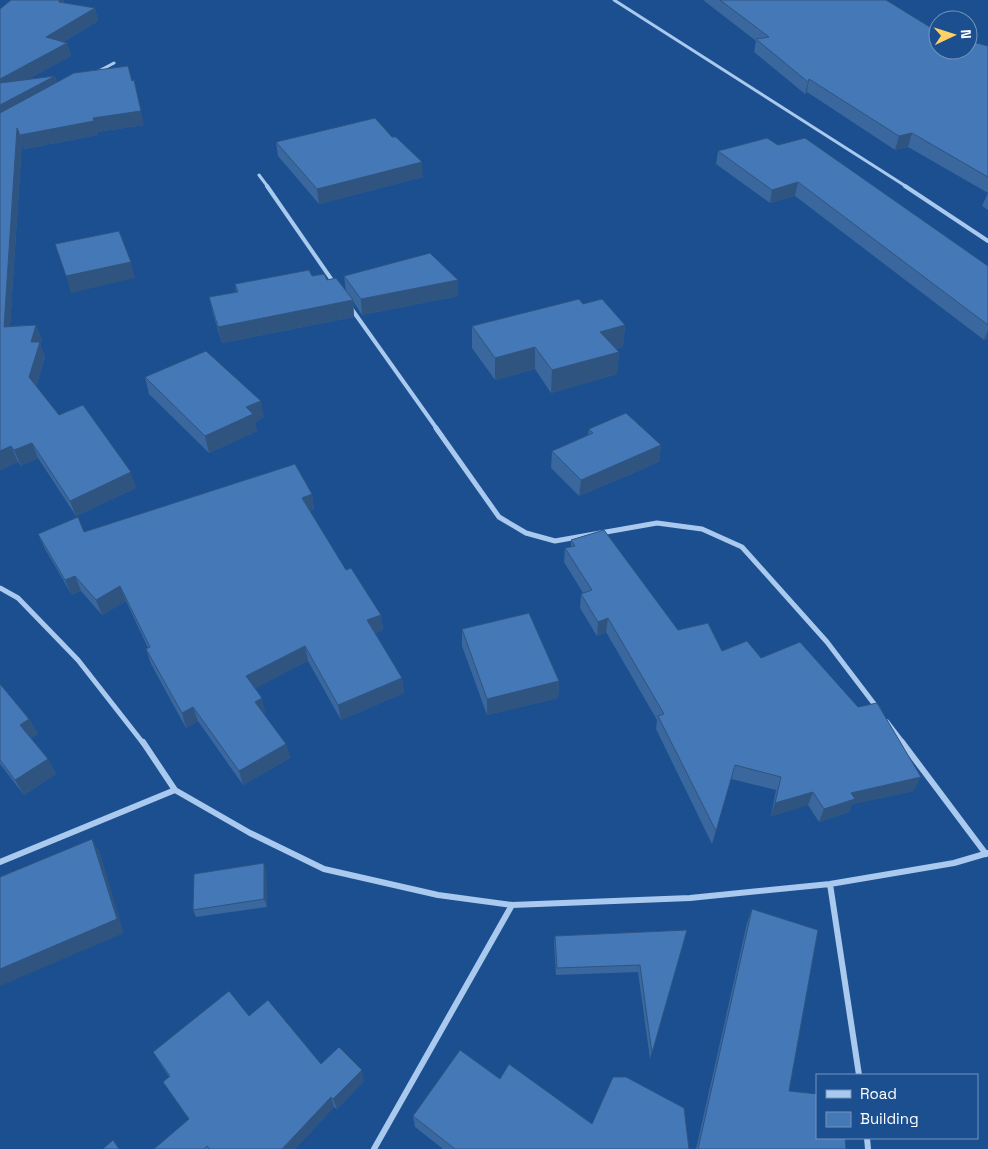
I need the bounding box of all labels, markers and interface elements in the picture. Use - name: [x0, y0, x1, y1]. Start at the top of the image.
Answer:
- north arrow: [928, 10, 978, 60]
- text: N: [957, 29, 975, 39]
- legend: [816, 1074, 978, 1139]
- text: Road: [860, 1084, 897, 1103]
- text: Building: [860, 1109, 919, 1128]

